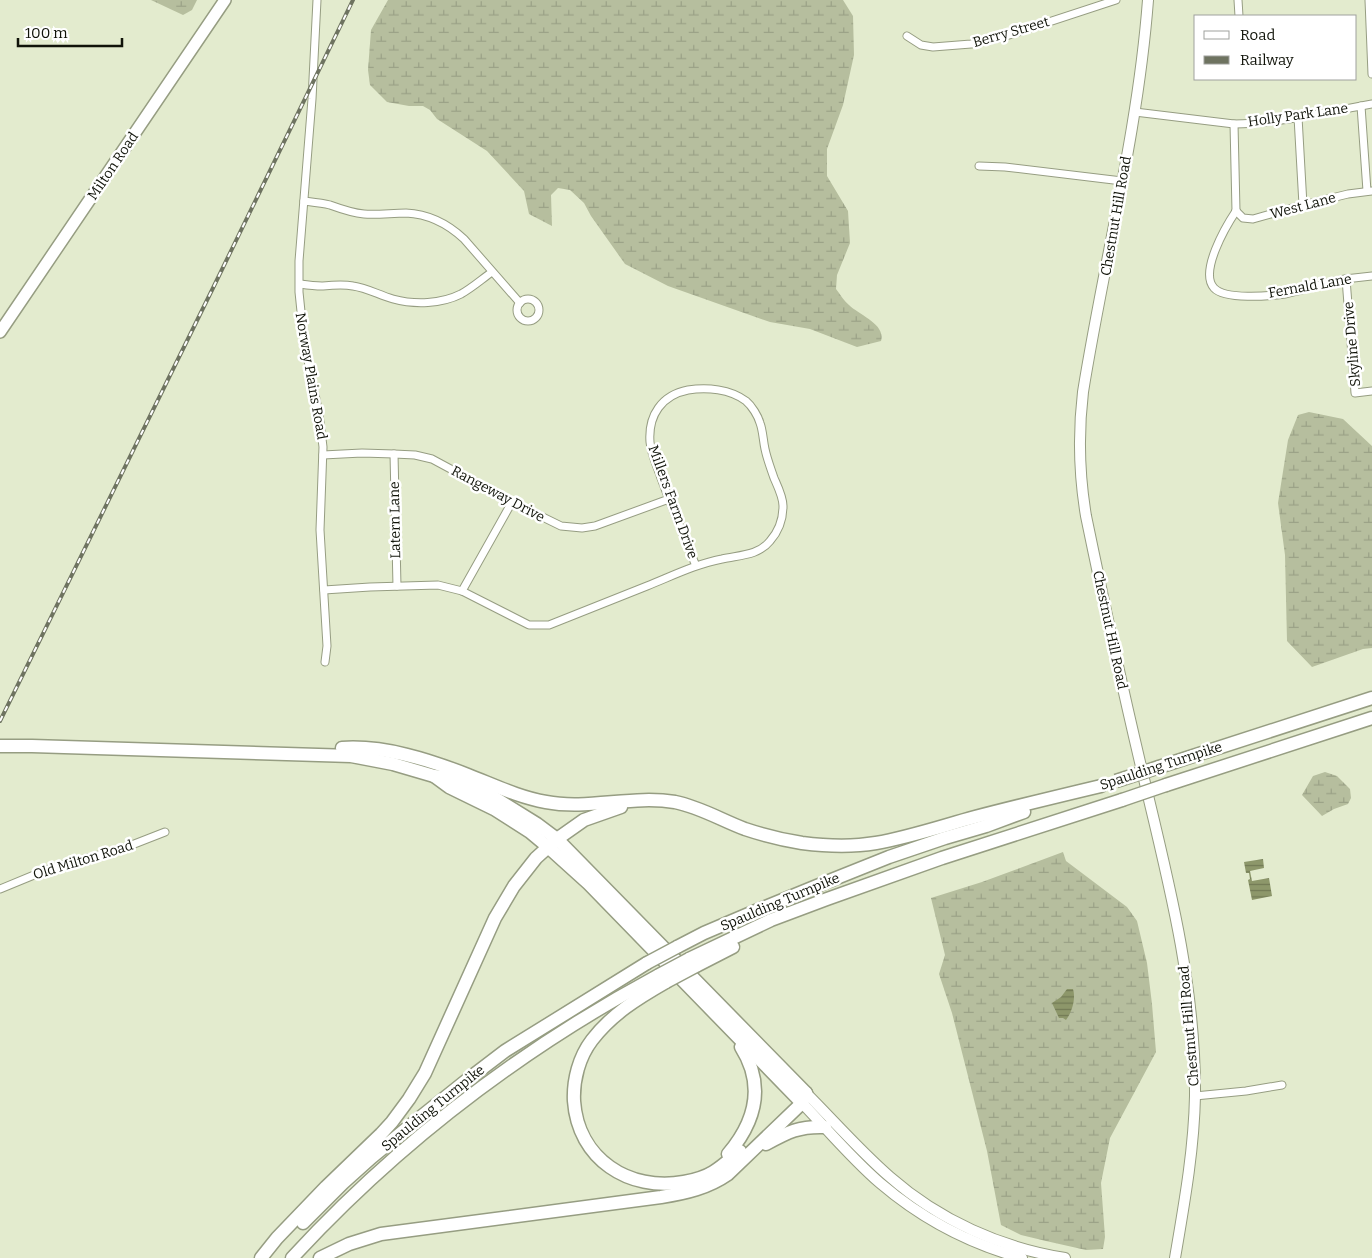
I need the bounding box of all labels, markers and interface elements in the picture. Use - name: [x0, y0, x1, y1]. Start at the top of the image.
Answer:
- street label: Berry Street: [971, 13, 1051, 51]
- scale bar: [18, 15, 121, 47]
- legend: [1194, 15, 1357, 80]
- text: 100 m: [25, 24, 68, 42]
- text: Road: [1240, 26, 1275, 44]
- text: Railway: [1240, 51, 1294, 69]
- street label: Holly Park Lane: [1247, 100, 1349, 130]
- street label: Milton Road: [84, 129, 142, 203]
- street label: Chestnut Hill Road: [1097, 155, 1135, 277]
- street label: West Lane: [1268, 189, 1338, 223]
- street label: Fernald Lane: [1267, 270, 1353, 302]
- street label: Skyline Drive: [1340, 301, 1364, 387]
- street label: Norway Plains Road: [291, 311, 331, 441]
- street label: Millers Farm Drive: [645, 443, 701, 561]
- street label: Rangeway Drive: [448, 462, 548, 526]
- street label: Latern Lane: [386, 481, 404, 559]
- street label: Chestnut Hill Road: [1089, 569, 1131, 691]
- street label: Spaulding Turnpike: [1098, 738, 1224, 794]
- street label: Old Milton Road: [31, 837, 135, 883]
- street label: Spaulding Turnpike: [718, 869, 842, 935]
- street label: Chestnut Hill Road: [1175, 965, 1203, 1087]
- street label: Spaulding Turnpike: [378, 1061, 488, 1155]

